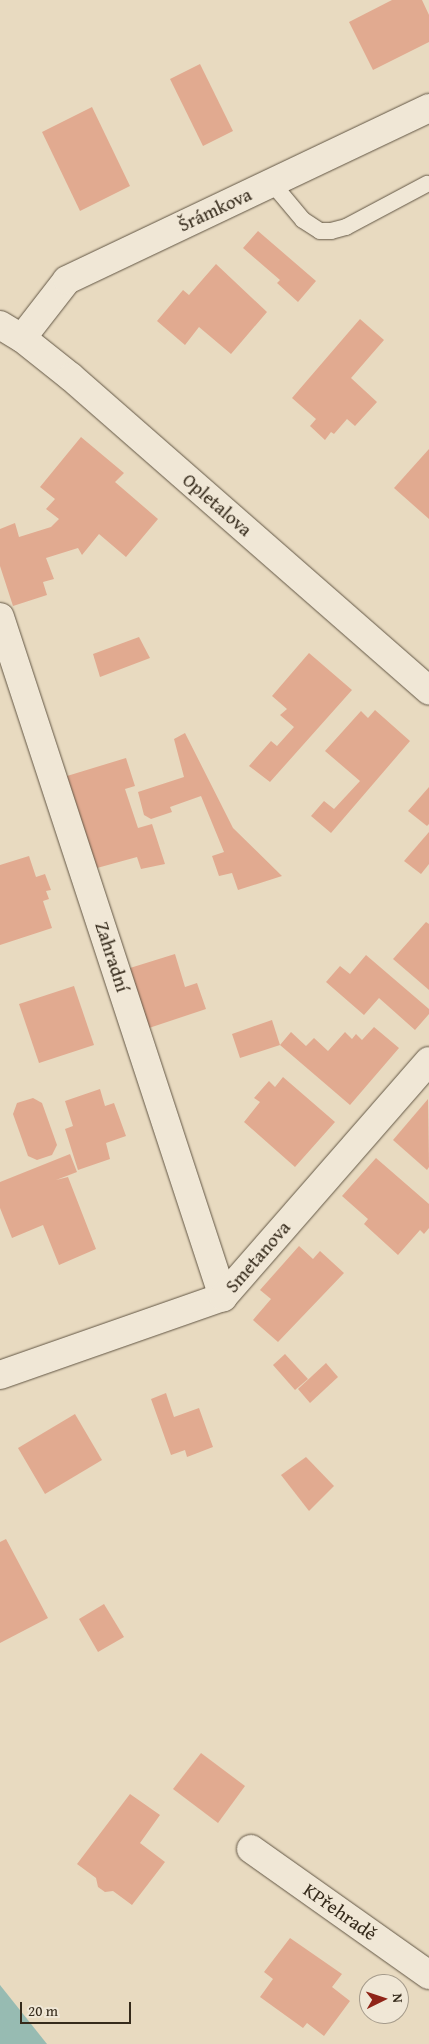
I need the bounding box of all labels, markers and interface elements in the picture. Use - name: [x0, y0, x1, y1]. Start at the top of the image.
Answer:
- street label: Šrámkova: [175, 183, 255, 237]
- street label: Opletalova: [178, 469, 256, 541]
- street label: Zahradní: [90, 919, 134, 995]
- street label: Smetanova: [221, 1217, 295, 1297]
- street label: KPřehradě: [299, 1878, 381, 1946]
- north arrow: [359, 1974, 409, 2024]
- scale bar: [22, 1992, 134, 2024]
- text: N: [388, 1993, 408, 2003]
- text: 20 m: [28, 2000, 58, 2021]

